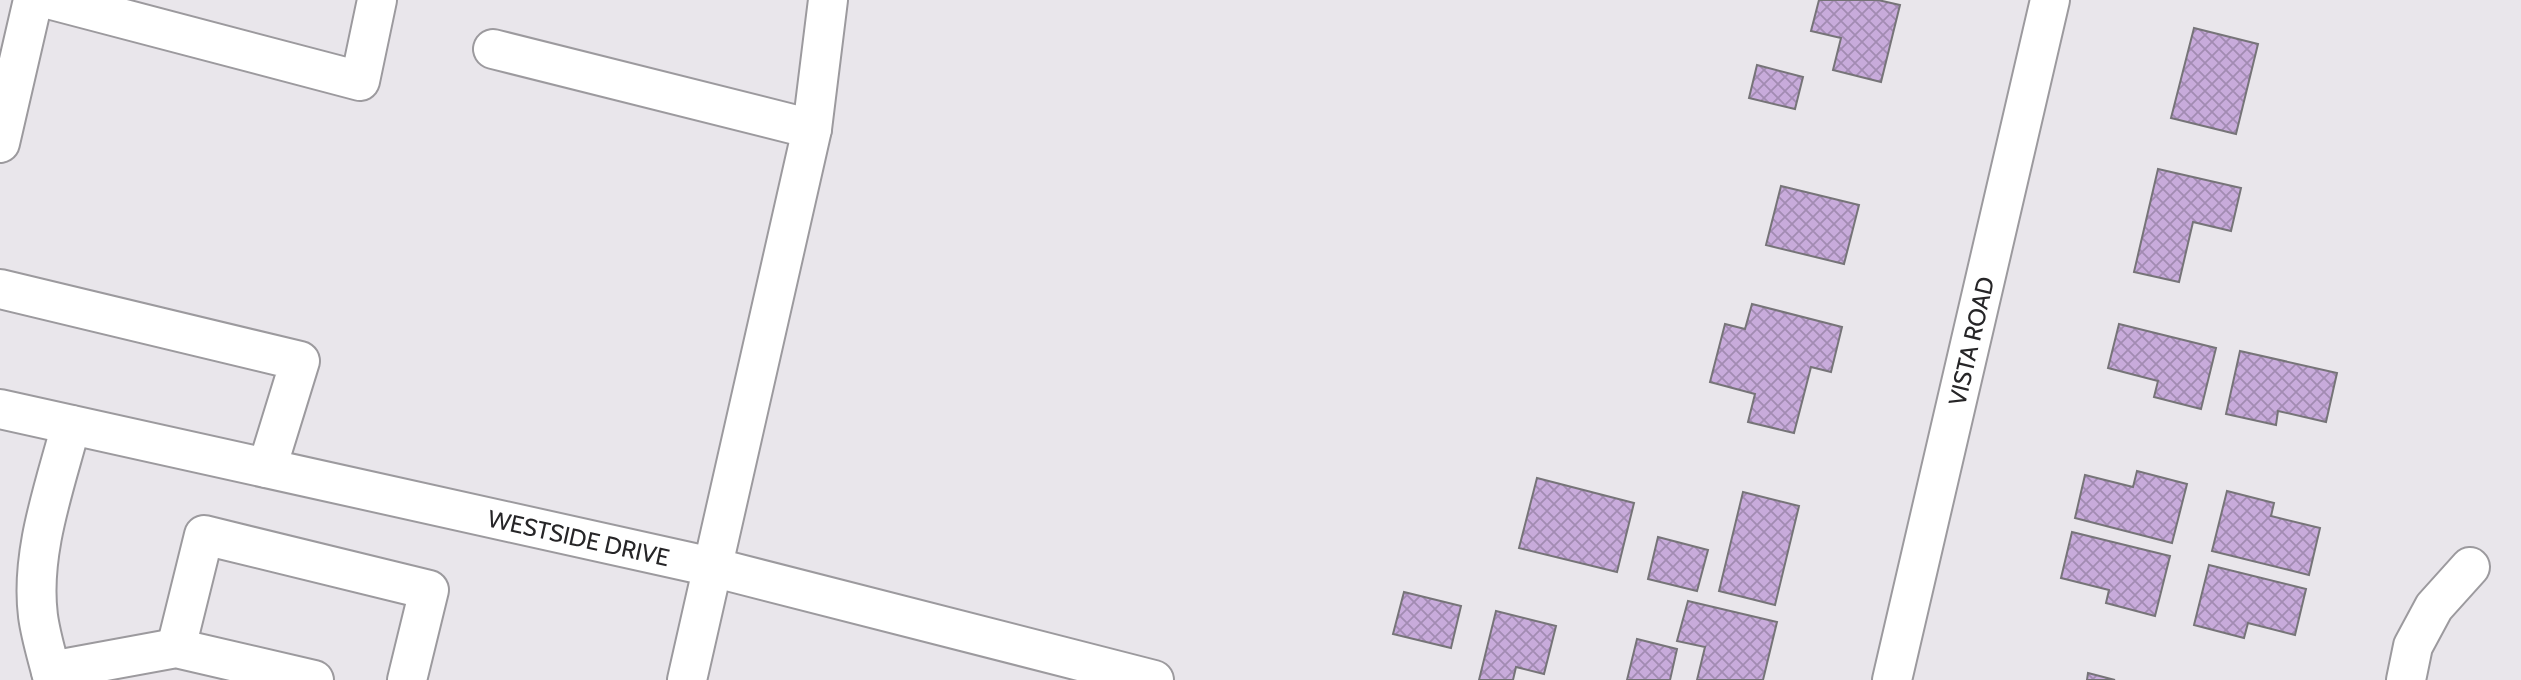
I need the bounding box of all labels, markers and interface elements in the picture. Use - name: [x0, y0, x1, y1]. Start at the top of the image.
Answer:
- street label: VISTA ROAD: [1942, 274, 2000, 408]
- street label: WESTSIDE DRIVE: [485, 503, 672, 572]

